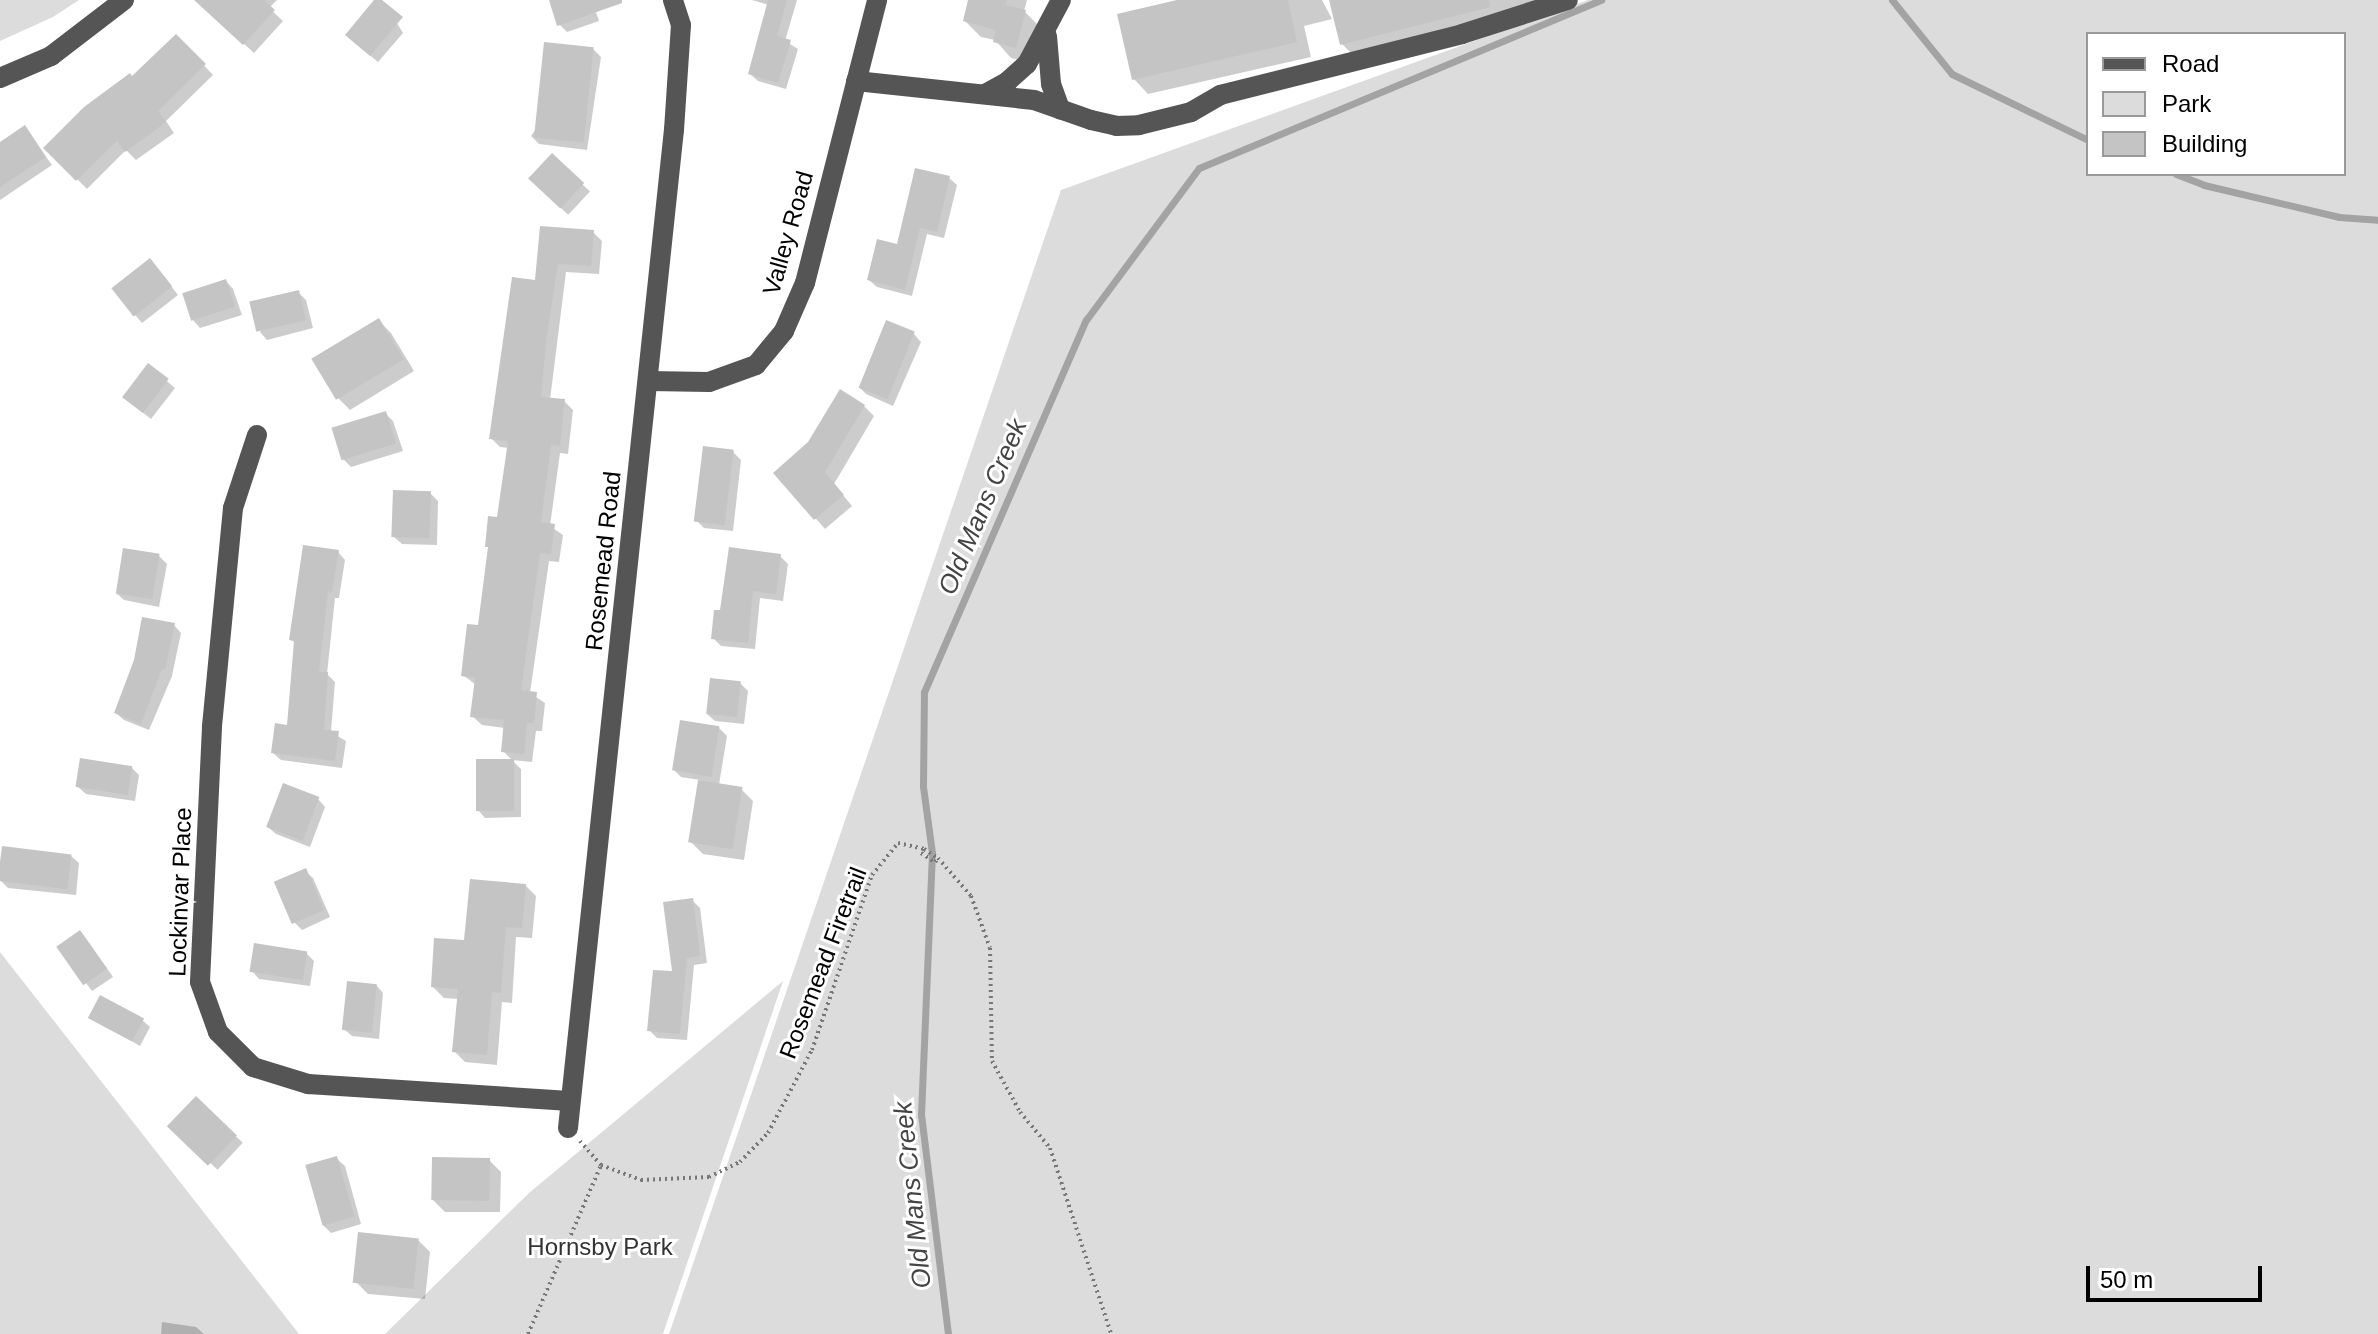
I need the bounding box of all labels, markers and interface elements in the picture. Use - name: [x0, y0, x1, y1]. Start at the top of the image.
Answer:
- legend: [2086, 32, 2346, 176]
- text: Road: [2162, 50, 2219, 77]
- text: Park: [2162, 90, 2211, 117]
- text: Building: [2162, 130, 2247, 157]
- street label: Valley Road: [757, 168, 819, 298]
- water label: Old Mans Creek: [932, 414, 1034, 600]
- street label: Rosemead Road: [579, 470, 627, 652]
- street label: Lockinvar Place: [163, 807, 197, 977]
- street label: Rosemead Firetrail: [773, 863, 873, 1063]
- water label: Old Mans Creek: [888, 1100, 938, 1290]
- park label: Hornsby Park: [527, 1233, 673, 1261]
- scale bar: [2090, 1250, 2266, 1300]
- text: 50 m: [2100, 1266, 2153, 1293]

